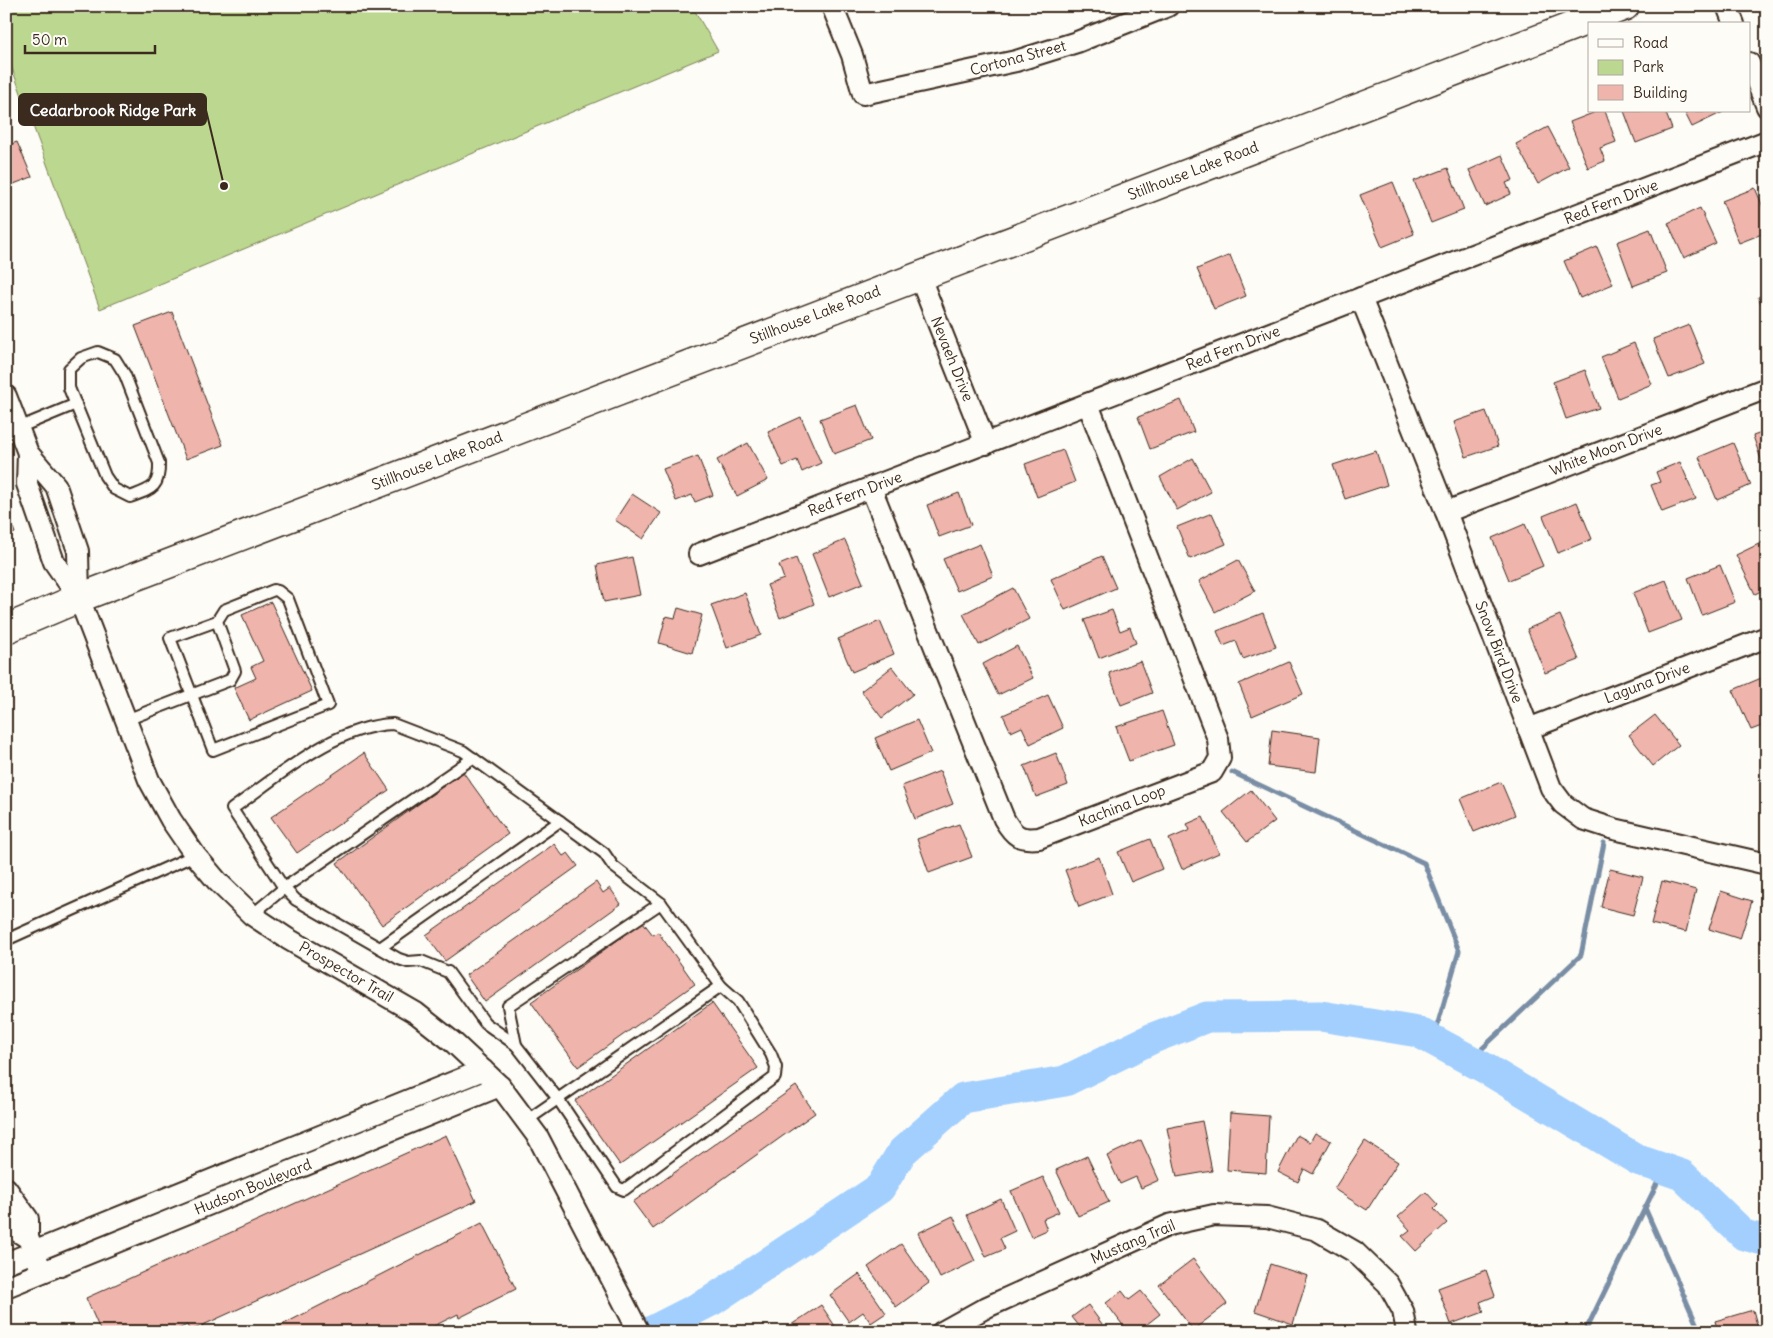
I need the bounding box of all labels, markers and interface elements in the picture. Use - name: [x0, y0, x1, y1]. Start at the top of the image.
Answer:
- scale bar: [25, 22, 155, 54]
- legend: [1588, 22, 1750, 112]
- text: 50 m: [32, 30, 67, 49]
- text: Road: [1633, 33, 1668, 52]
- street label: Cortona Street: [968, 36, 1068, 79]
- text: Park: [1633, 57, 1664, 76]
- text: Building: [1633, 83, 1688, 102]
- callout: Cedarbrook Ridge Park: [19, 94, 206, 125]
- text: Cedarbrook Ridge Park: [30, 100, 196, 121]
- street label: Stillhouse Lake Road: [1125, 137, 1261, 204]
- street label: Red Fern Drive: [1561, 175, 1661, 228]
- street label: Stillhouse Lake Road: [747, 281, 883, 348]
- street label: Nevaeh Drive: [927, 314, 978, 404]
- street label: Red Fern Drive: [1183, 321, 1283, 374]
- street label: White Moon Drive: [1547, 419, 1665, 480]
- street label: Stillhouse Lake Road: [369, 427, 505, 494]
- street label: Red Fern Drive: [805, 467, 905, 520]
- street label: Snow Bird Drive: [1471, 598, 1528, 706]
- street label: Laguna Drive: [1601, 658, 1692, 708]
- street label: Kachina Loop: [1076, 780, 1168, 831]
- street label: Prospector Trail: [296, 937, 397, 1006]
- street label: Hudson Boulevard: [191, 1154, 314, 1219]
- street label: Mustang Trail: [1088, 1215, 1178, 1268]

